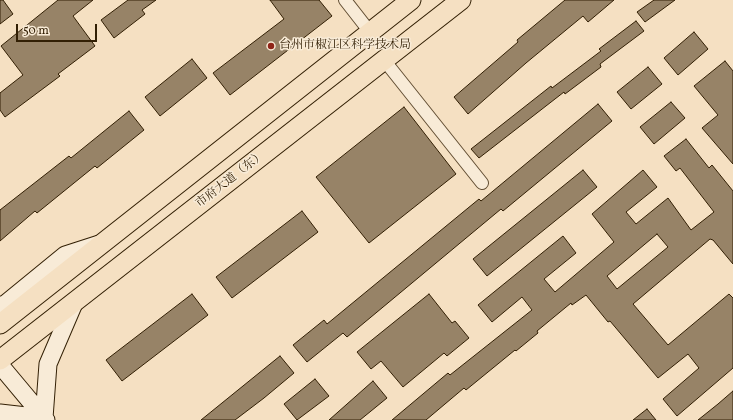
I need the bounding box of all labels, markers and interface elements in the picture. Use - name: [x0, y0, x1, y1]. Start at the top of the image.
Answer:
- scale bar: [18, 16, 99, 42]
- text: 50 m: [23, 23, 49, 39]
- place label: 台州市椒江区科学技术局: [279, 39, 411, 53]
- marker: 台州市椒江区科学技术局: [266, 41, 276, 51]
- street label: 市府大道（东）: [193, 148, 269, 212]

